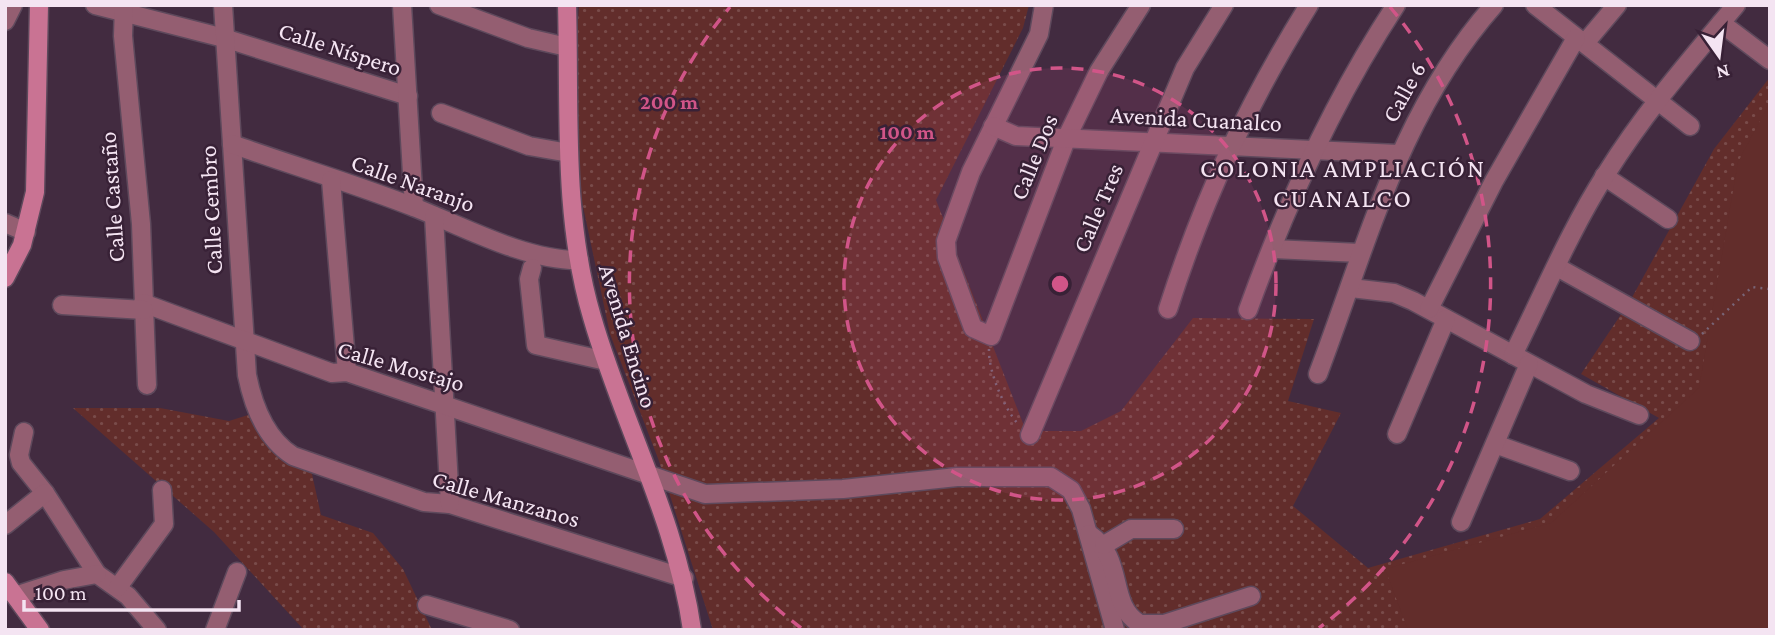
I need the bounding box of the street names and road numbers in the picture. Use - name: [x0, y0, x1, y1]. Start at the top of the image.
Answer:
- street label: Calle Níspero: [275, 16, 405, 81]
- street label: Calle 6: [1376, 57, 1431, 127]
- street label: Avenida Cuanalco: [1109, 101, 1283, 136]
- street label: Calle Dos: [1004, 110, 1063, 204]
- street label: Calle Castaño: [93, 131, 130, 263]
- street label: Calle Cembro: [194, 145, 227, 275]
- street label: Calle Naranjo: [348, 148, 479, 217]
- street label: Calle Tres: [1067, 159, 1128, 256]
- street label: Avenida Encino: [594, 261, 663, 411]
- street label: Calle Mostajo: [335, 335, 468, 397]
- street label: Calle Manzanos: [429, 465, 583, 532]

